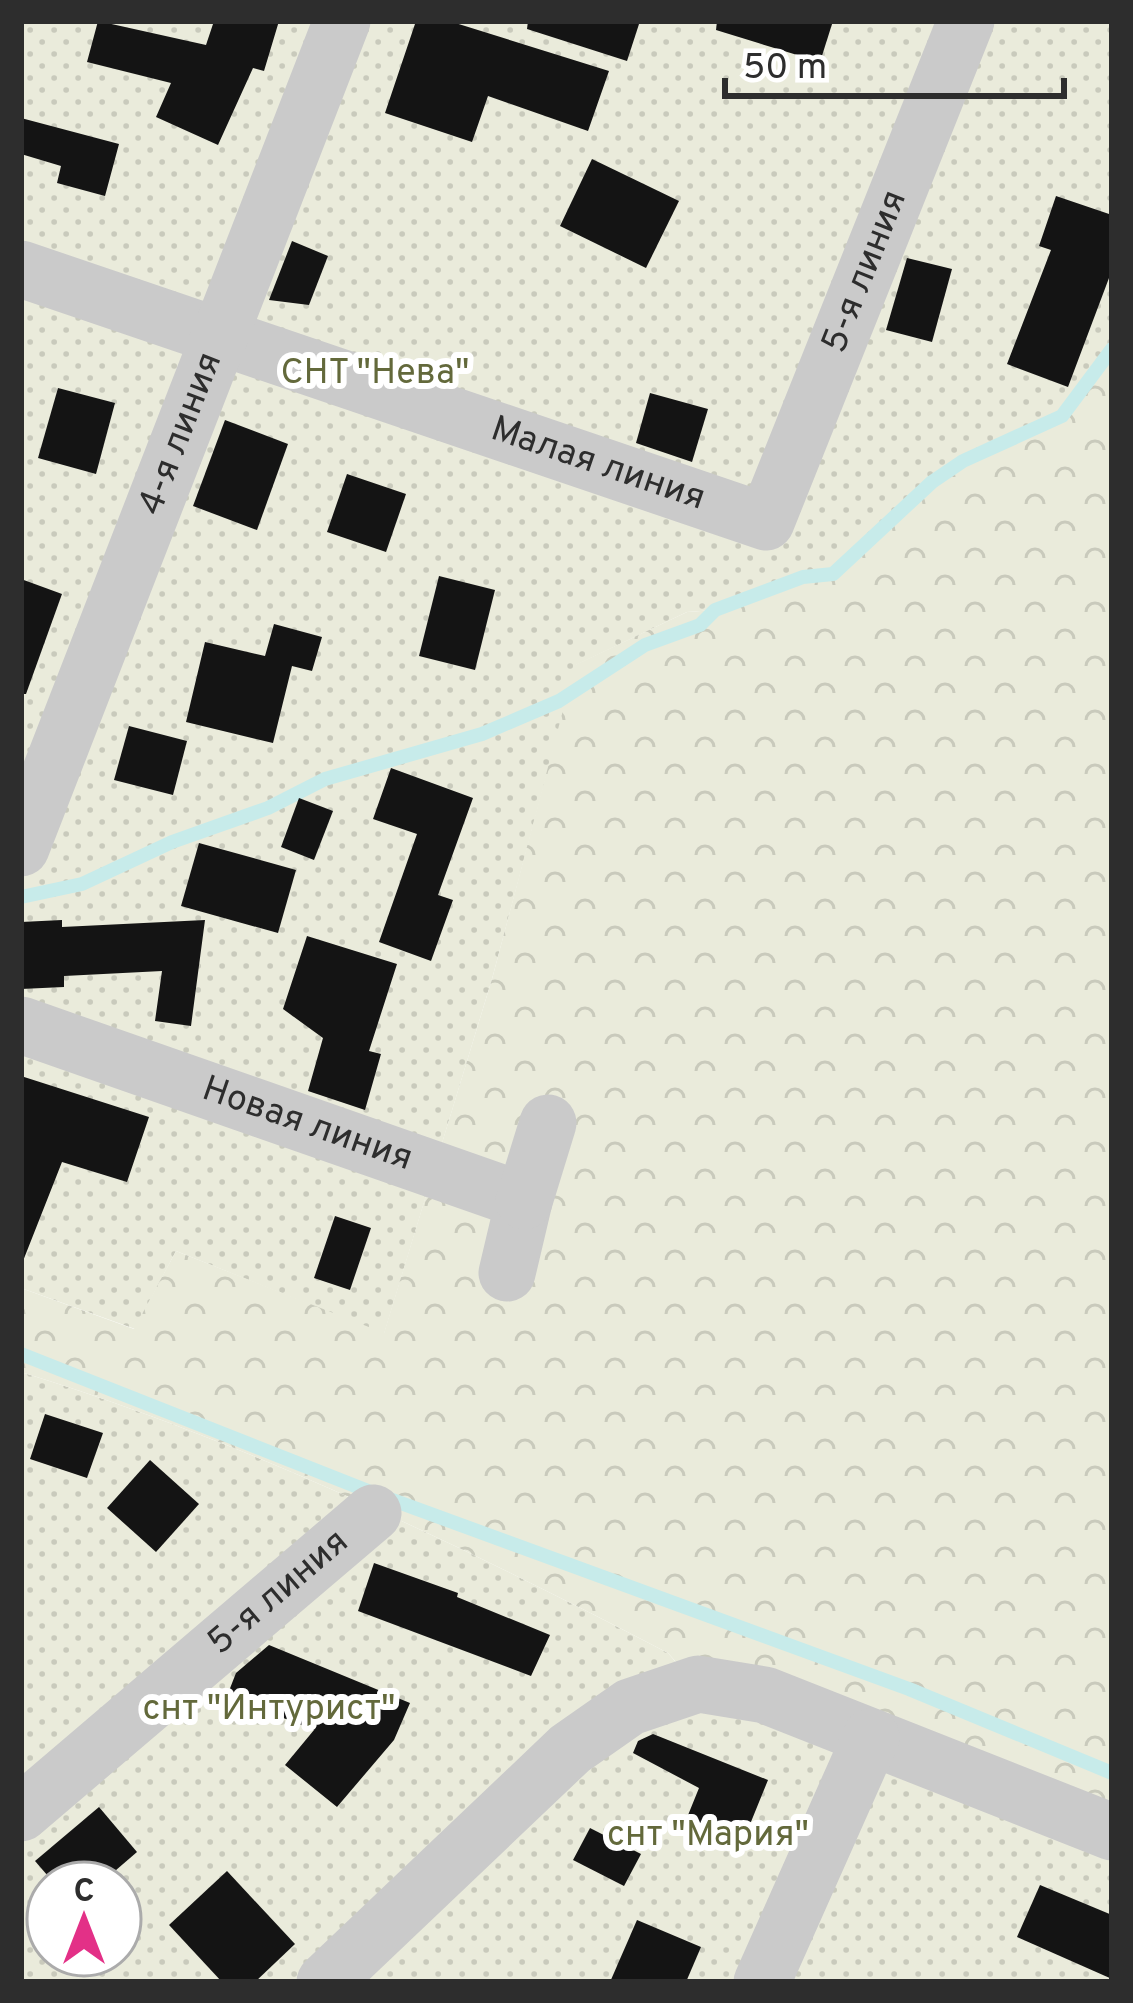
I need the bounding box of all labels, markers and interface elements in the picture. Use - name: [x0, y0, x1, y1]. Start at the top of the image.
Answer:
- scale bar: [725, 24, 1064, 98]
- text: 50 m: [743, 46, 827, 92]
- street label: 5-я линия: [813, 184, 919, 360]
- street label: 4-я линия: [129, 346, 234, 522]
- park label: СНТ "Нева": [280, 351, 470, 397]
- street label: Малая линия: [485, 407, 711, 523]
- street label: Новая линия: [196, 1067, 418, 1183]
- street label: 5-я линия: [199, 1520, 359, 1666]
- park label: снт "Интурист": [142, 1687, 396, 1733]
- park label: снт "Мария": [607, 1813, 809, 1859]
- north arrow: [24, 1859, 144, 1979]
- text: С: [73, 1872, 95, 1914]

